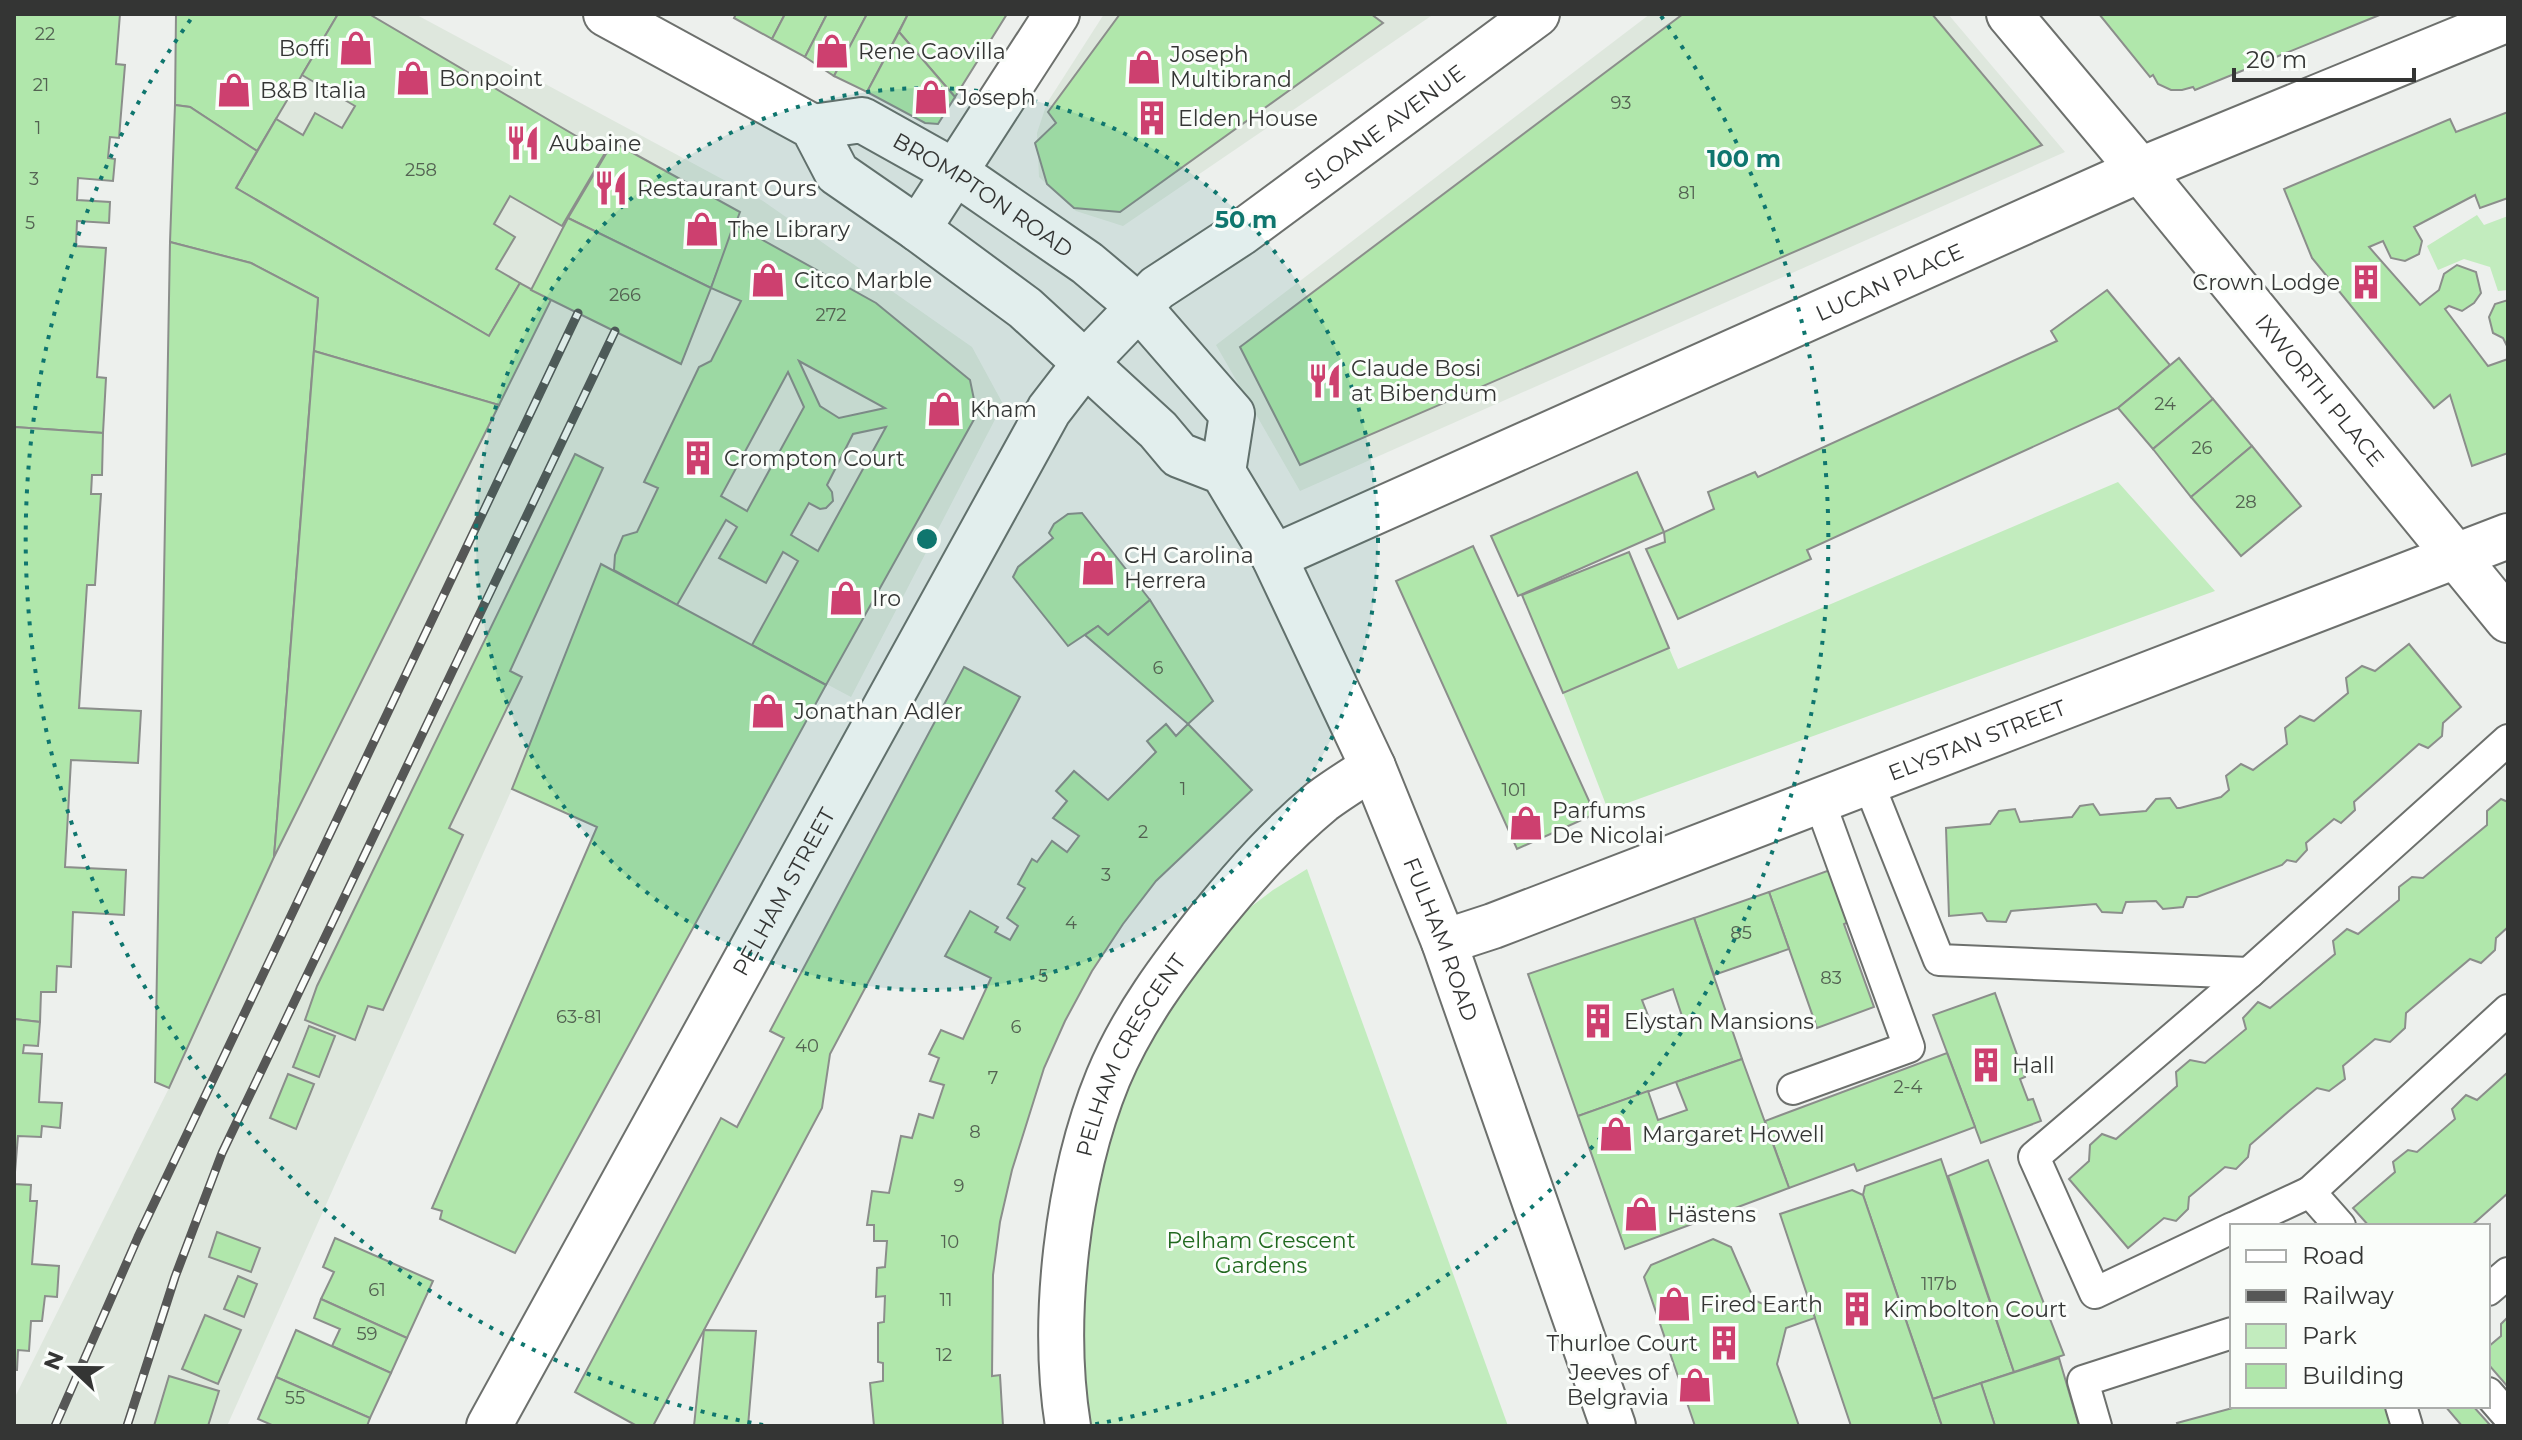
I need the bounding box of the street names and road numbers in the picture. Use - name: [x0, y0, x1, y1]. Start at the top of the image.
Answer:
- street label: SLOANE AVENUE: [1299, 59, 1470, 196]
- street label: BROMPTON ROAD: [888, 127, 1078, 263]
- street label: LUCAN PLACE: [1811, 238, 1968, 327]
- street label: IXWORTH PLACE: [2249, 309, 2390, 472]
- street label: ELYSTAN STREET: [1884, 694, 2070, 787]
- street label: PELHAM STREET: [727, 803, 841, 981]
- street label: FULHAM ROAD: [1397, 854, 1484, 1025]
- street label: PELHAM CRESCENT: [1070, 948, 1192, 1160]

